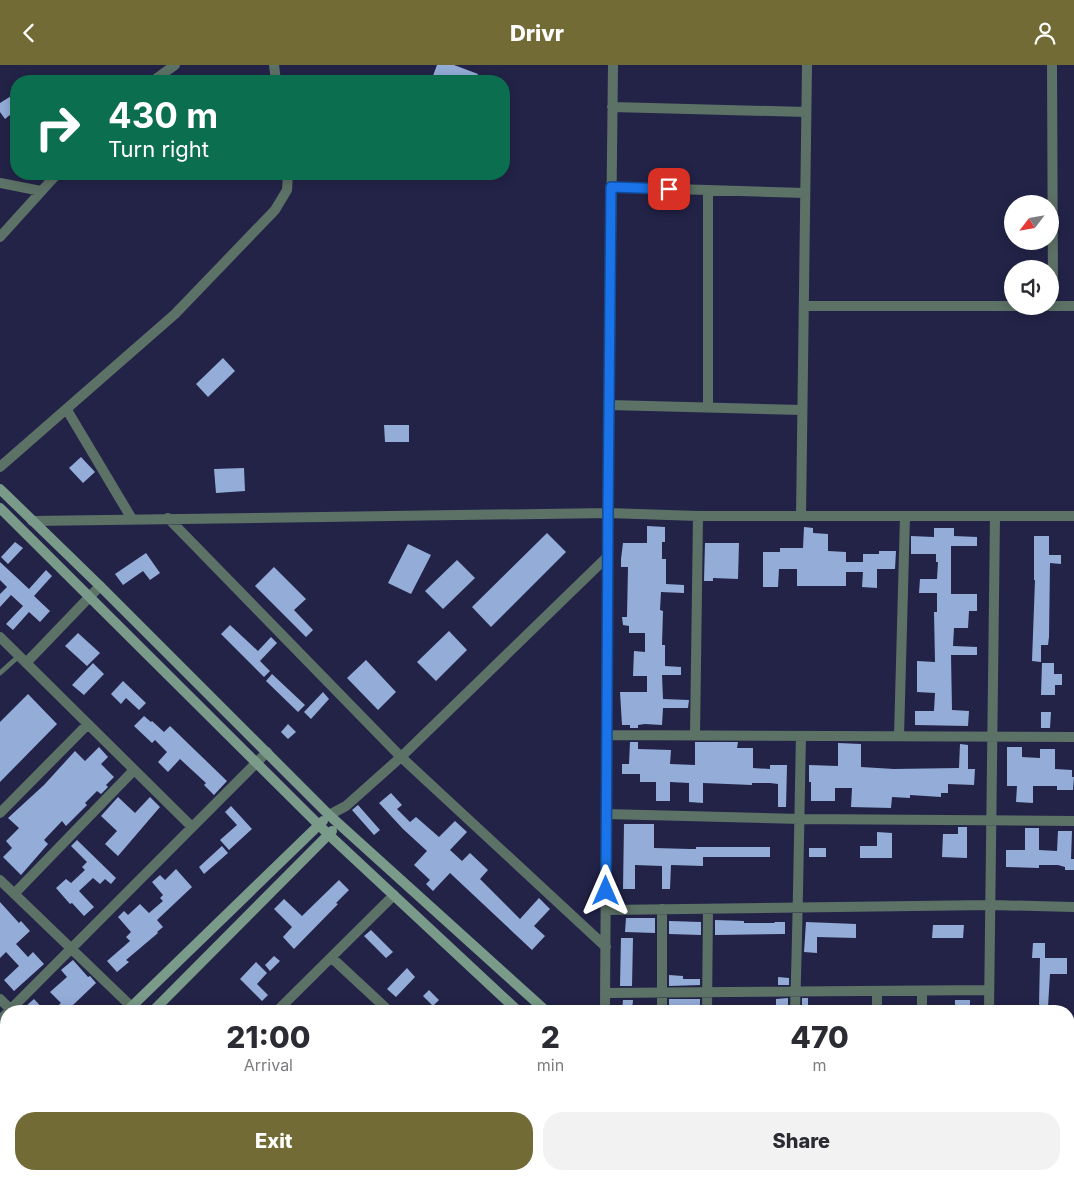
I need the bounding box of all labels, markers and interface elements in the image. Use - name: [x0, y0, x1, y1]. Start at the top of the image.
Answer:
- icon: back: [15, 19, 43, 47]
- icon: person: [1031, 19, 1059, 47]
- text: Drivr: [510, 20, 564, 46]
- text: 430 m: [108, 94, 218, 136]
- icon: right: [25, 95, 90, 160]
- text: Turn right: [108, 136, 209, 162]
- pin: [648, 168, 690, 210]
- icon: arrive: [655, 175, 683, 203]
- north arrow: [1004, 195, 1059, 250]
- map controls: [1004, 195, 1059, 315]
- button: sound: [1004, 260, 1059, 315]
- position arrow: [579, 864, 631, 916]
- text: 21:00: [226, 1019, 311, 1055]
- text: 2: [541, 1019, 560, 1055]
- text: 470: [790, 1019, 849, 1055]
- text: Arrival: [244, 1055, 293, 1075]
- text: min: [537, 1055, 564, 1075]
- text: m: [813, 1055, 827, 1075]
- button: Exit: [15, 1112, 533, 1170]
- button: Share: [543, 1112, 1060, 1170]

